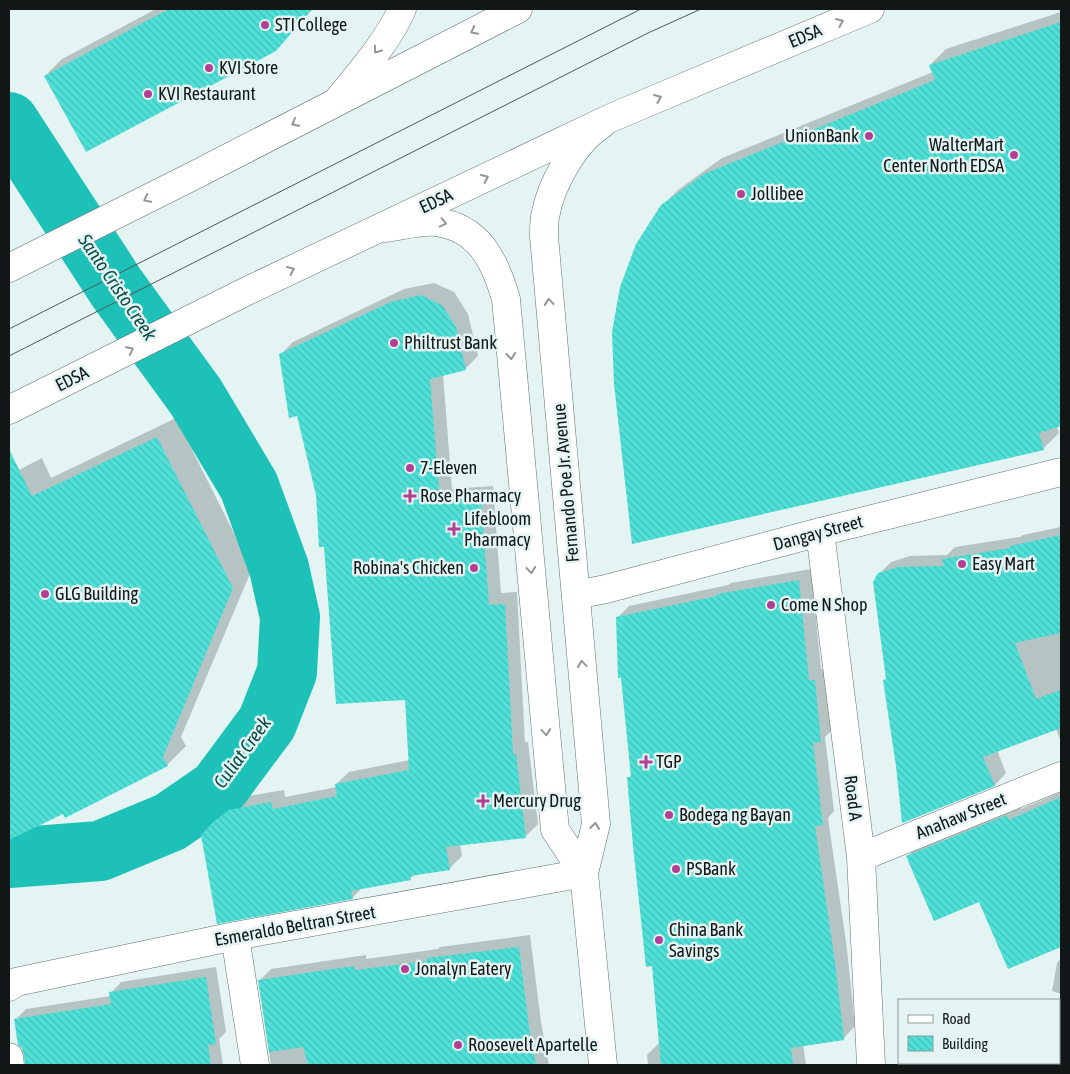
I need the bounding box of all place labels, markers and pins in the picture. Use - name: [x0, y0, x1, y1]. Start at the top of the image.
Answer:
- place label: STI College: [275, 14, 347, 35]
- marker: STI College: [259, 19, 271, 31]
- place label: KVI Store: [219, 57, 278, 78]
- marker: KVI Store: [203, 62, 215, 74]
- place label: KVI Restaurant: [158, 83, 256, 104]
- marker: KVI Restaurant: [142, 88, 154, 100]
- place label: UnionBank: [785, 125, 859, 146]
- marker: UnionBank: [863, 130, 875, 142]
- place label: WalterMart Center North EDSA: [883, 134, 1004, 176]
- marker: WalterMart Center North EDSA: [1008, 149, 1020, 161]
- place label: Jollibee: [751, 183, 804, 204]
- marker: Jollibee: [735, 188, 747, 200]
- place label: Philtrust Bank: [404, 332, 497, 353]
- marker: Philtrust Bank: [388, 337, 400, 349]
- place label: 7-Eleven: [420, 457, 477, 478]
- marker: 7-Eleven: [404, 462, 416, 474]
- place label: Rose Pharmacy: [420, 485, 521, 506]
- marker: Rose Pharmacy: [404, 490, 416, 502]
- place label: Lifebloom Pharmacy: [464, 508, 531, 550]
- marker: Lifebloom Pharmacy: [448, 523, 460, 535]
- place label: Easy Mart: [972, 553, 1035, 574]
- place label: Robina's Chicken: [353, 557, 464, 578]
- marker: Easy Mart: [956, 558, 968, 570]
- marker: Robina's Chicken: [468, 562, 480, 574]
- place label: GLG Building: [55, 583, 139, 604]
- marker: GLG Building: [39, 588, 51, 600]
- place label: Come N Shop: [781, 594, 868, 615]
- marker: Come N Shop: [765, 599, 777, 611]
- place label: TGP: [656, 751, 682, 772]
- marker: TGP: [640, 756, 652, 768]
- place label: Mercury Drug: [493, 790, 581, 811]
- marker: Mercury Drug: [477, 795, 489, 807]
- place label: Bodega ng Bayan: [679, 804, 791, 825]
- marker: Bodega ng Bayan: [663, 809, 675, 821]
- place label: PSBank: [686, 858, 736, 879]
- marker: PSBank: [670, 863, 682, 875]
- place label: China Bank Savings: [669, 919, 743, 961]
- marker: China Bank Savings: [653, 934, 665, 946]
- place label: Jonalyn Eatery: [415, 958, 511, 979]
- marker: Jonalyn Eatery: [399, 963, 411, 975]
- place label: Roosevelt Apartelle: [468, 1034, 598, 1055]
- marker: Roosevelt Apartelle: [452, 1039, 464, 1051]

